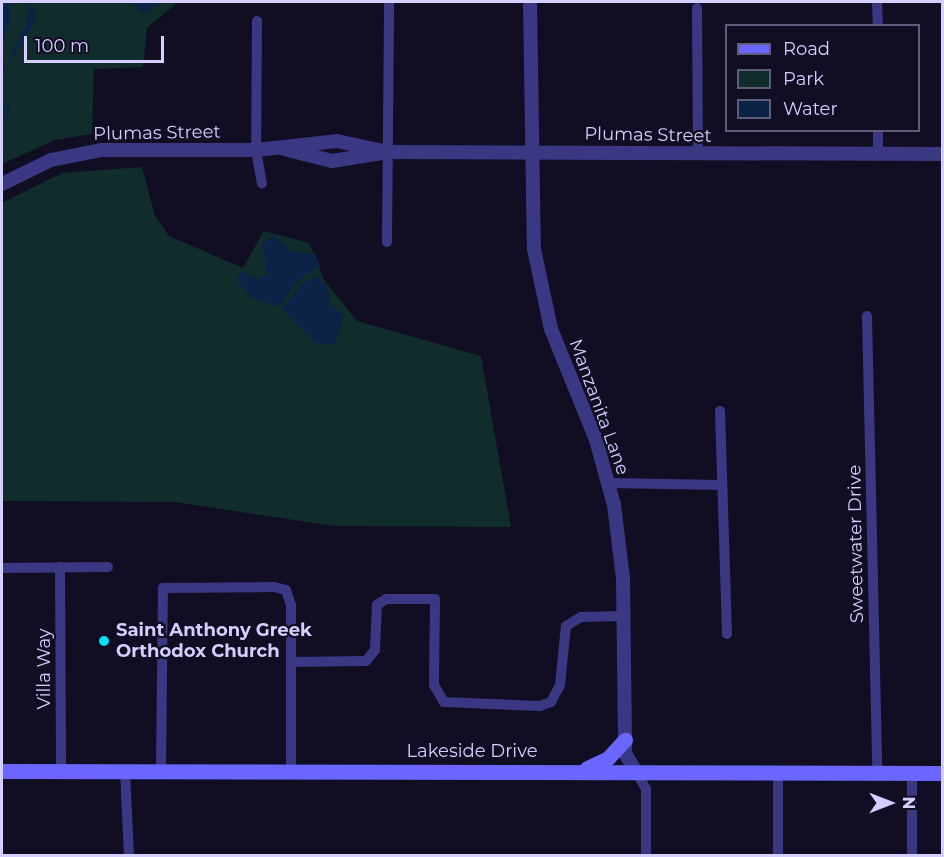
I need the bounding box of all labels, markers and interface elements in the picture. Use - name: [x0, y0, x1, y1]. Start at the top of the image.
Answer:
- scale bar: [27, 24, 166, 62]
- legend: [725, 24, 920, 132]
- text: 100 m: [35, 35, 89, 57]
- text: Road: [783, 38, 830, 60]
- text: Park: [783, 68, 824, 90]
- text: Water: [783, 98, 838, 120]
- street label: Plumas Street: [93, 121, 221, 145]
- street label: Plumas Street: [584, 123, 712, 147]
- street label: Manzanita Lane: [564, 336, 634, 478]
- street label: Sweetwater Drive: [844, 465, 868, 623]
- place label: Saint Anthony Greek Orthodox Church: [116, 620, 312, 662]
- street label: Villa Way: [33, 628, 55, 710]
- marker: Saint Anthony Greek Orthodox Church: [97, 634, 111, 648]
- street label: Lakeside Drive: [406, 740, 538, 762]
- north arrow: [860, 773, 920, 833]
- text: N: [899, 797, 918, 809]

